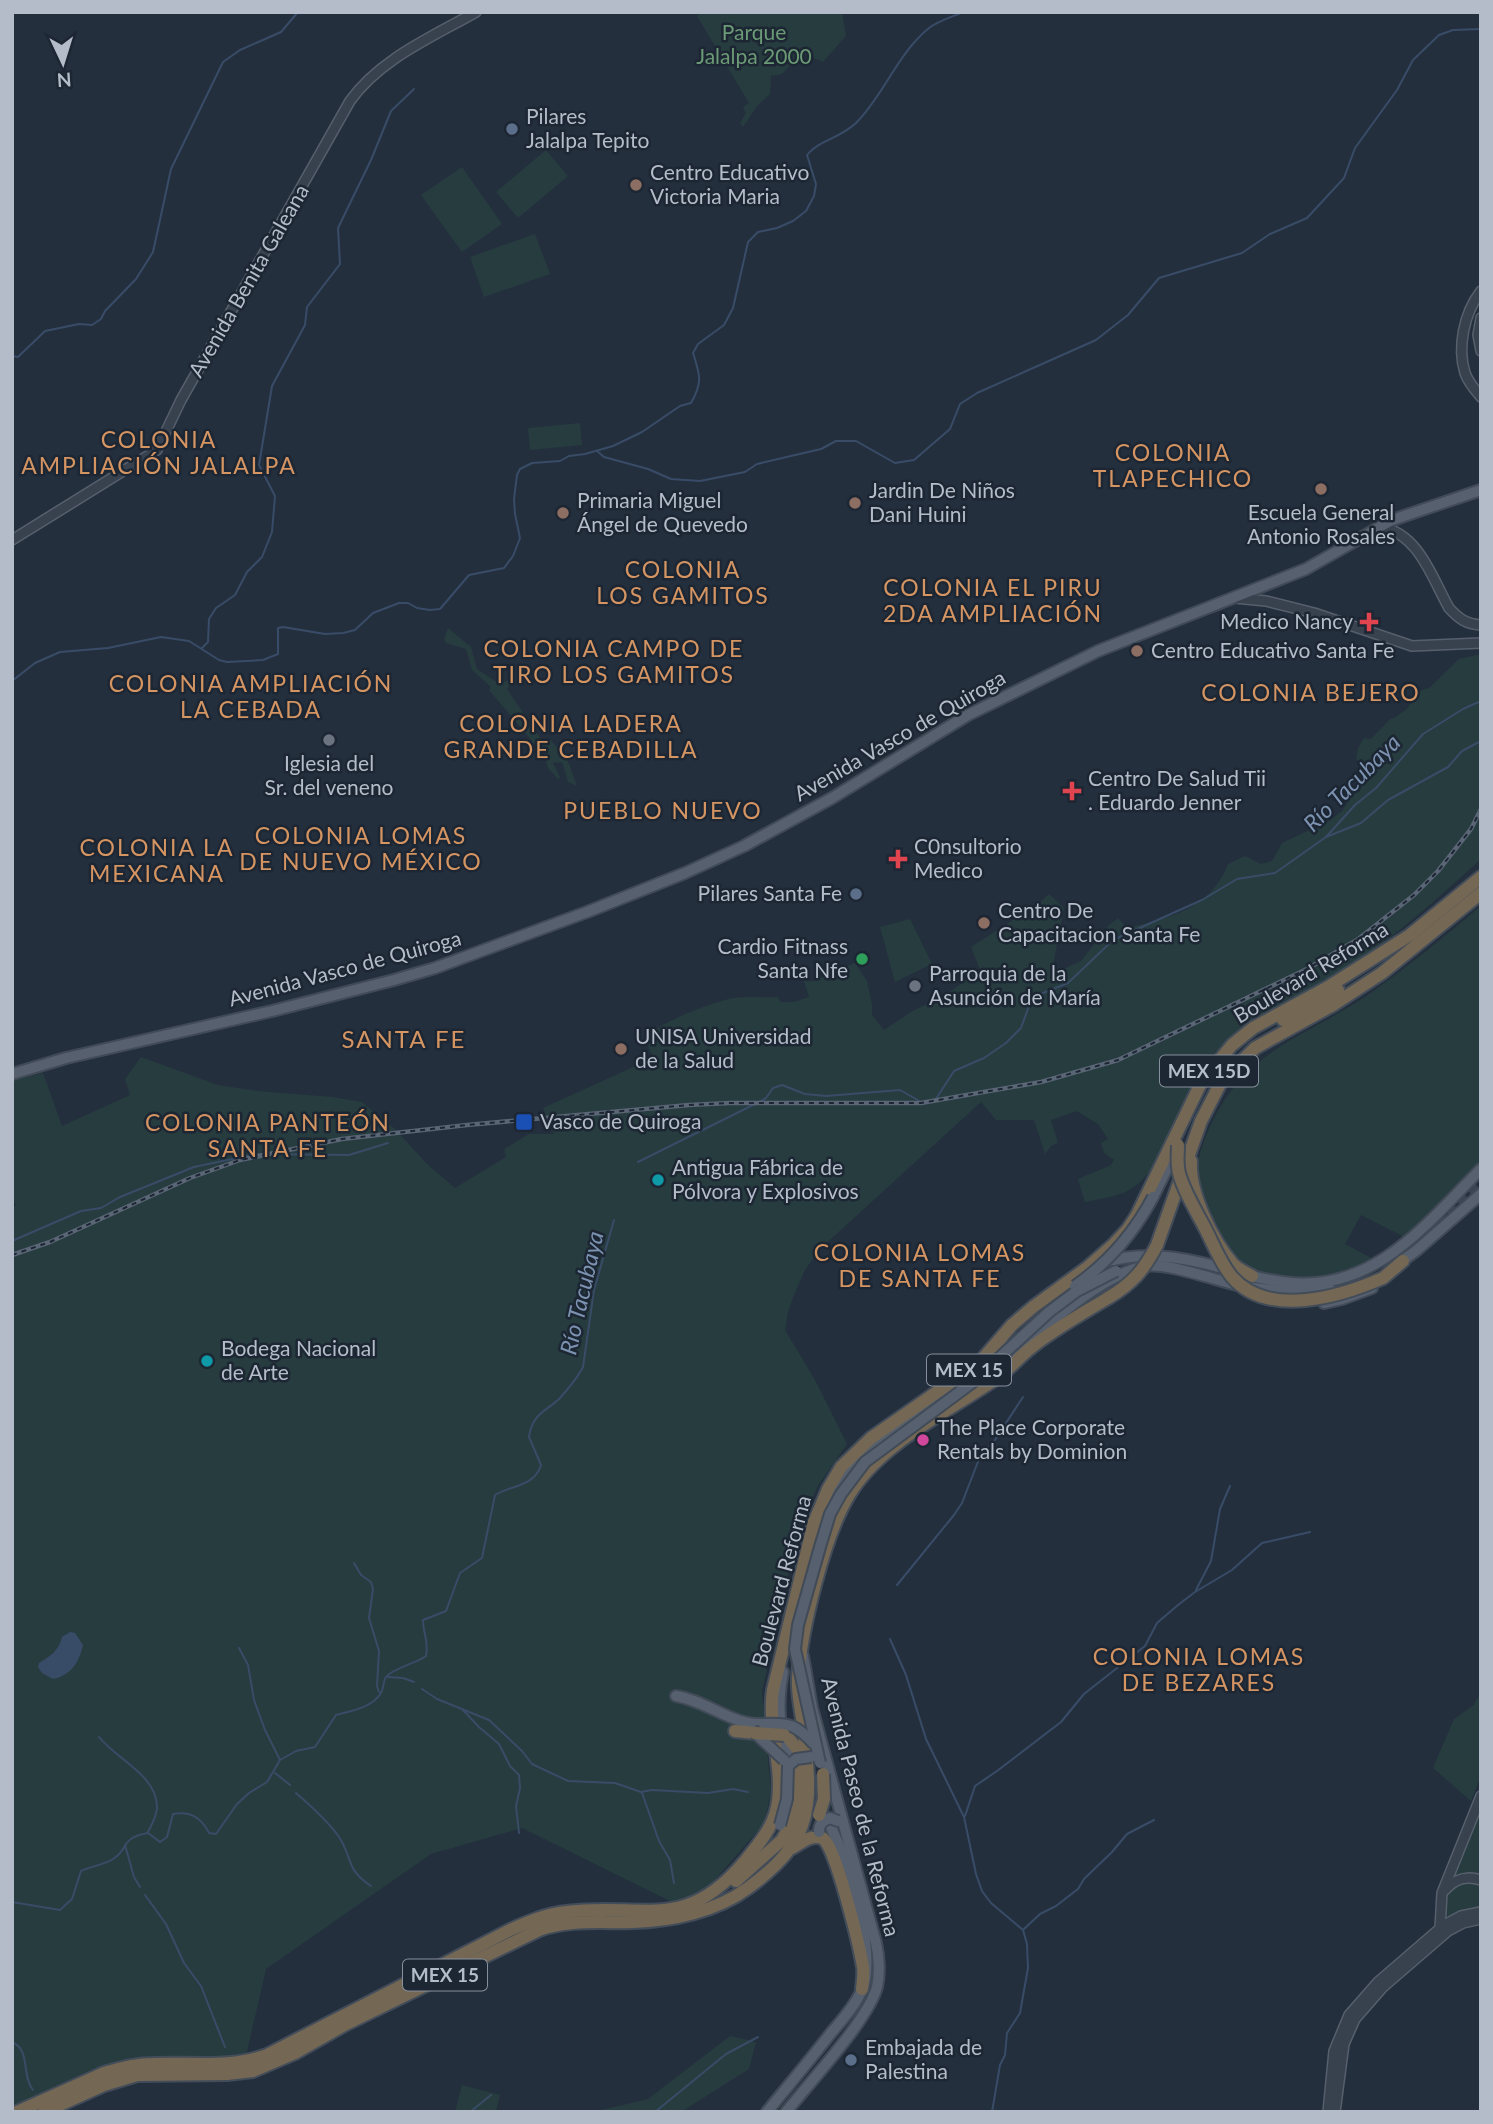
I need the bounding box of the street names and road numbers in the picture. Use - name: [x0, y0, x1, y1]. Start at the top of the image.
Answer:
- street label: Avenida Benita Galeana: [182, 179, 313, 381]
- street label: Avenida Vasco de Quiroga: [789, 664, 1009, 806]
- street label: Boulevard Reforma: [1228, 916, 1392, 1028]
- street label: Avenida Vasco de Quiroga: [225, 924, 464, 1011]
- road number: MEX 15D: [1160, 1056, 1258, 1086]
- road number: MEX 15: [927, 1354, 1011, 1386]
- street label: Boulevard Reforma: [746, 1492, 815, 1669]
- street label: Avenida Paseo de la Reforma: [817, 1674, 906, 1939]
- road number: MEX 15: [403, 1960, 487, 1991]

